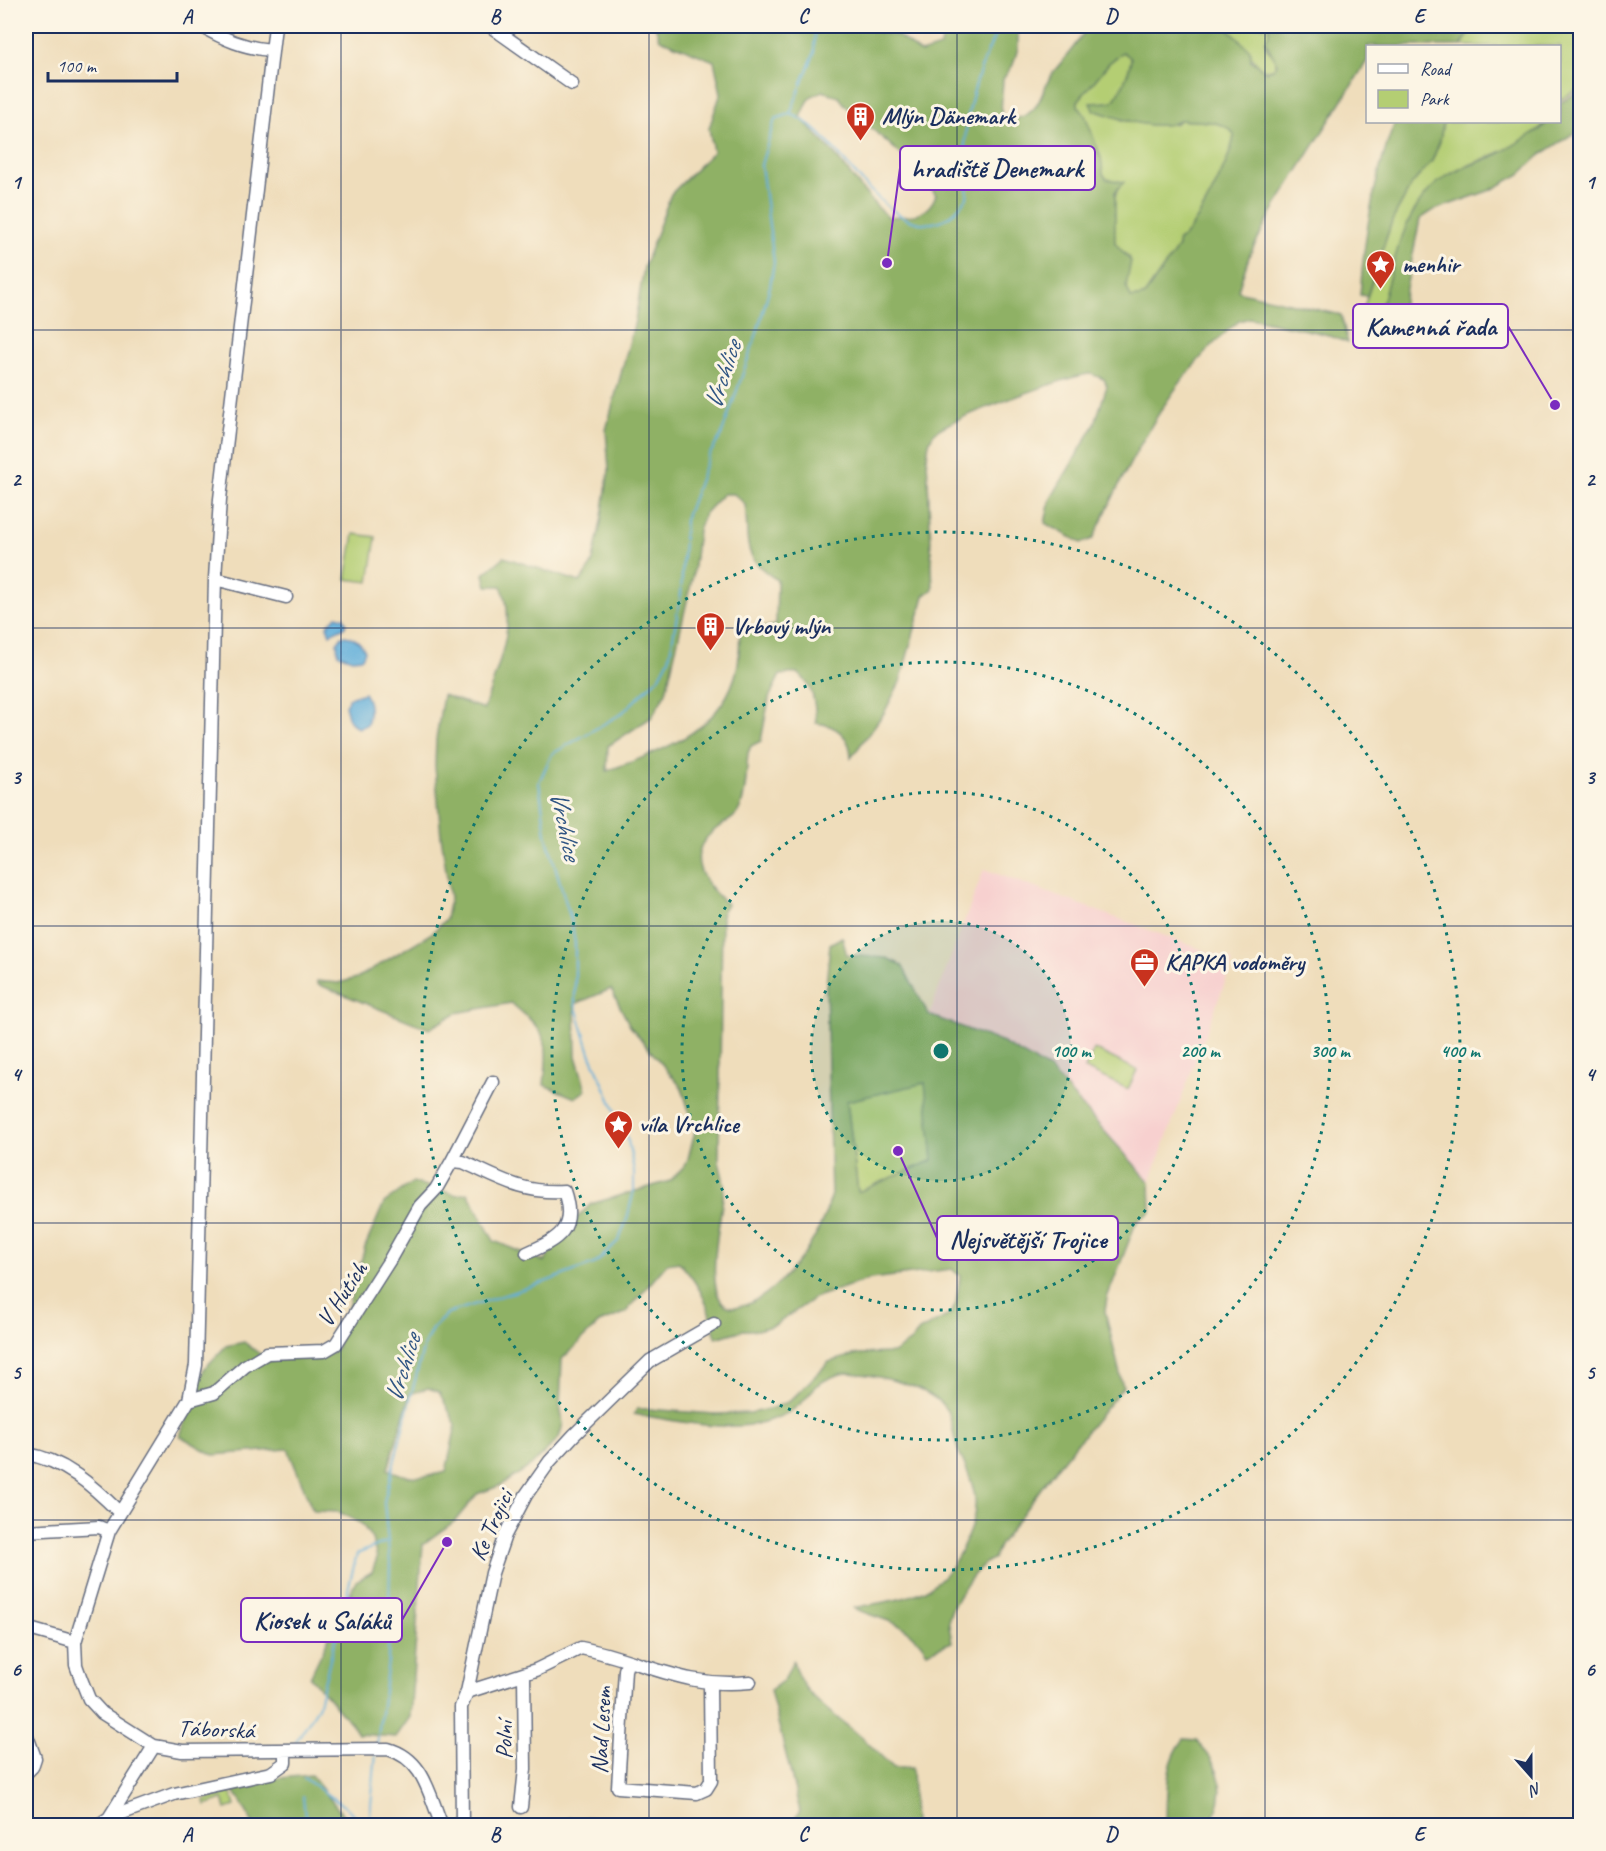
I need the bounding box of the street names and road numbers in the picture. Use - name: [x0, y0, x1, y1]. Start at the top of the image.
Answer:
- street label: V Hutích: [310, 1255, 375, 1332]
- street label: Ke Trojici: [462, 1483, 521, 1565]
- street label: Nad Lesem: [584, 1685, 618, 1775]
- street label: Táborská: [177, 1713, 257, 1745]
- street label: Polní: [489, 1716, 519, 1759]

